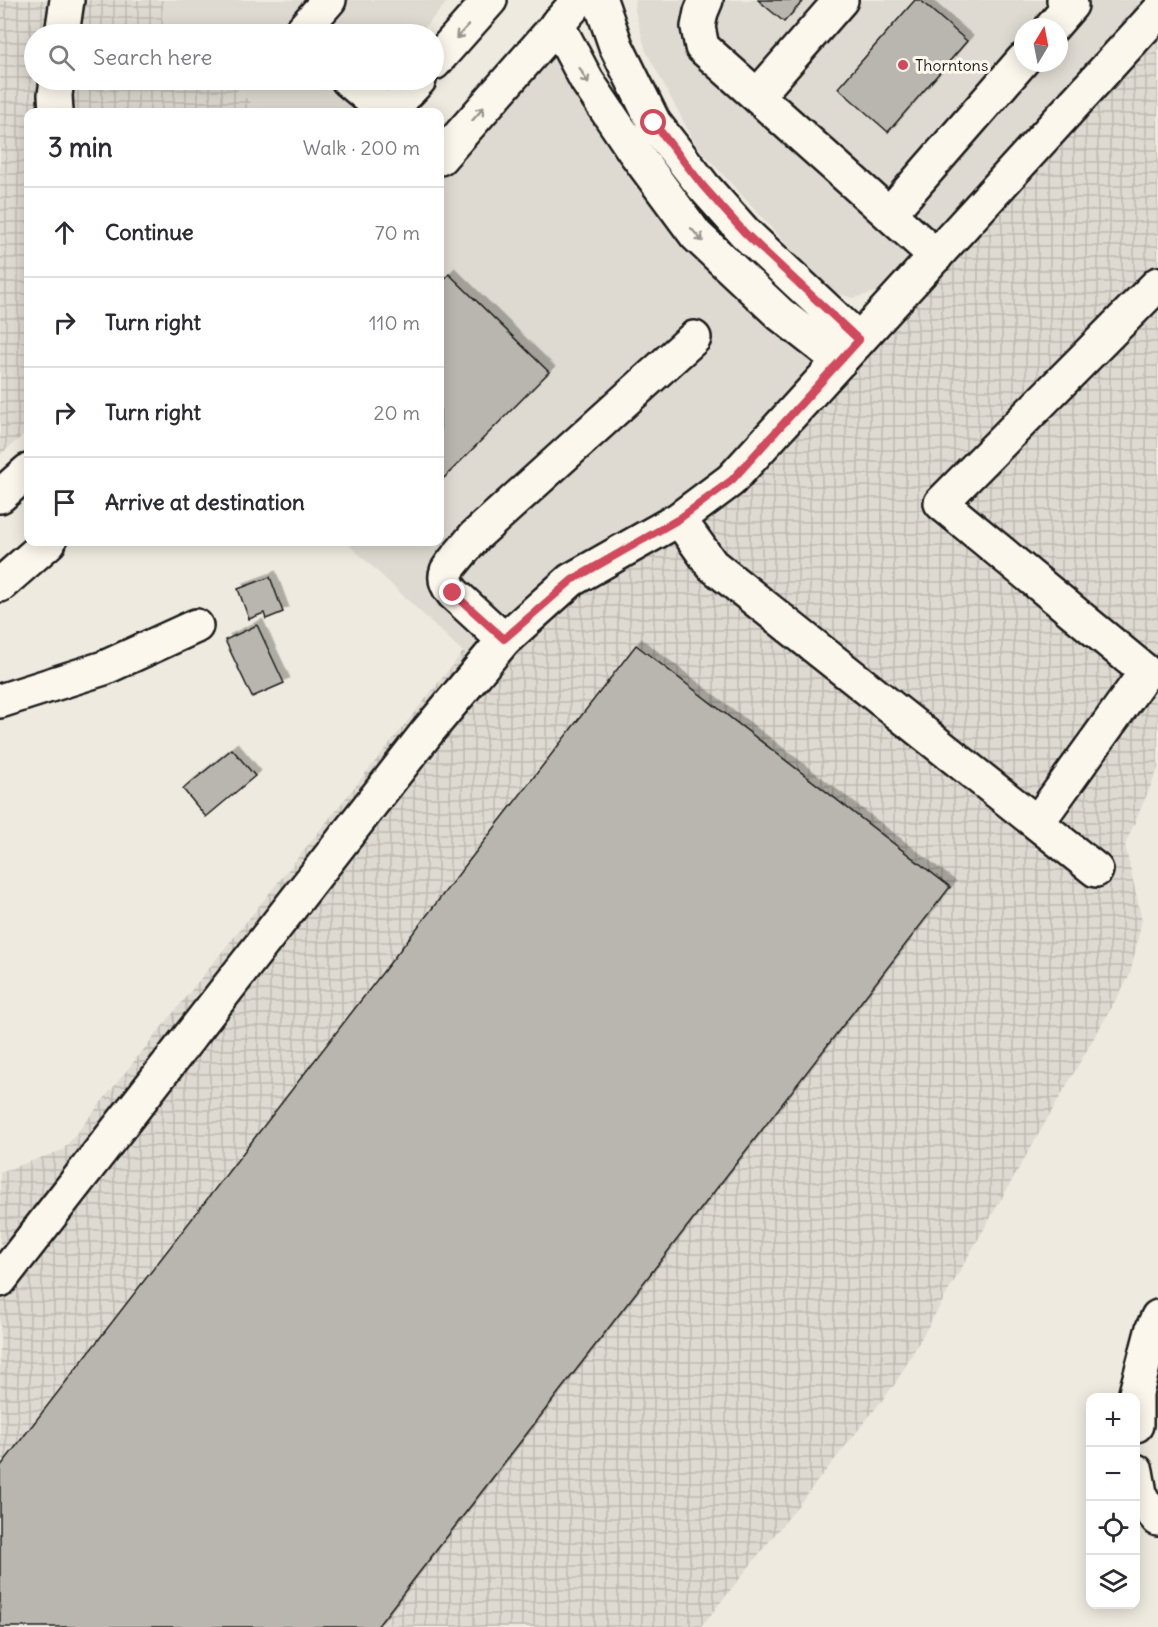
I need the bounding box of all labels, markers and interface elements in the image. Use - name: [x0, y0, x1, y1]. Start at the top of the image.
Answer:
- north arrow: [1014, 18, 1068, 72]
- search box: [24, 24, 444, 90]
- one-way arrow: [455, 24, 469, 39]
- icon: search: [45, 41, 78, 74]
- text: Search here: [93, 43, 212, 71]
- place label: Thorntons: [915, 55, 988, 75]
- marker: Thorntons: [896, 58, 910, 72]
- one-way arrow: [579, 66, 590, 84]
- one-way arrow: [471, 106, 485, 121]
- route start: [640, 109, 666, 135]
- text: 3 min: [48, 131, 113, 164]
- text: Walk · 200 m: [303, 135, 420, 160]
- icon: ahead: [48, 216, 81, 249]
- text: Continue: [105, 218, 194, 246]
- text: 70 m: [375, 220, 420, 245]
- one-way arrow: [690, 227, 704, 242]
- icon: right: [48, 306, 81, 339]
- text: Turn right: [105, 308, 201, 336]
- text: 110 m: [369, 310, 420, 335]
- icon: right: [48, 396, 81, 429]
- text: Turn right: [105, 398, 201, 426]
- text: 20 m: [374, 400, 420, 425]
- icon: arrive: [48, 486, 81, 519]
- text: Arrive at destination: [105, 488, 305, 516]
- route end: [439, 579, 465, 605]
- map controls: [1086, 1393, 1140, 1609]
- button: +: [1086, 1393, 1140, 1447]
- button: −: [1086, 1447, 1140, 1501]
- button: locate: [1086, 1501, 1140, 1555]
- button: layers: [1086, 1555, 1140, 1609]

